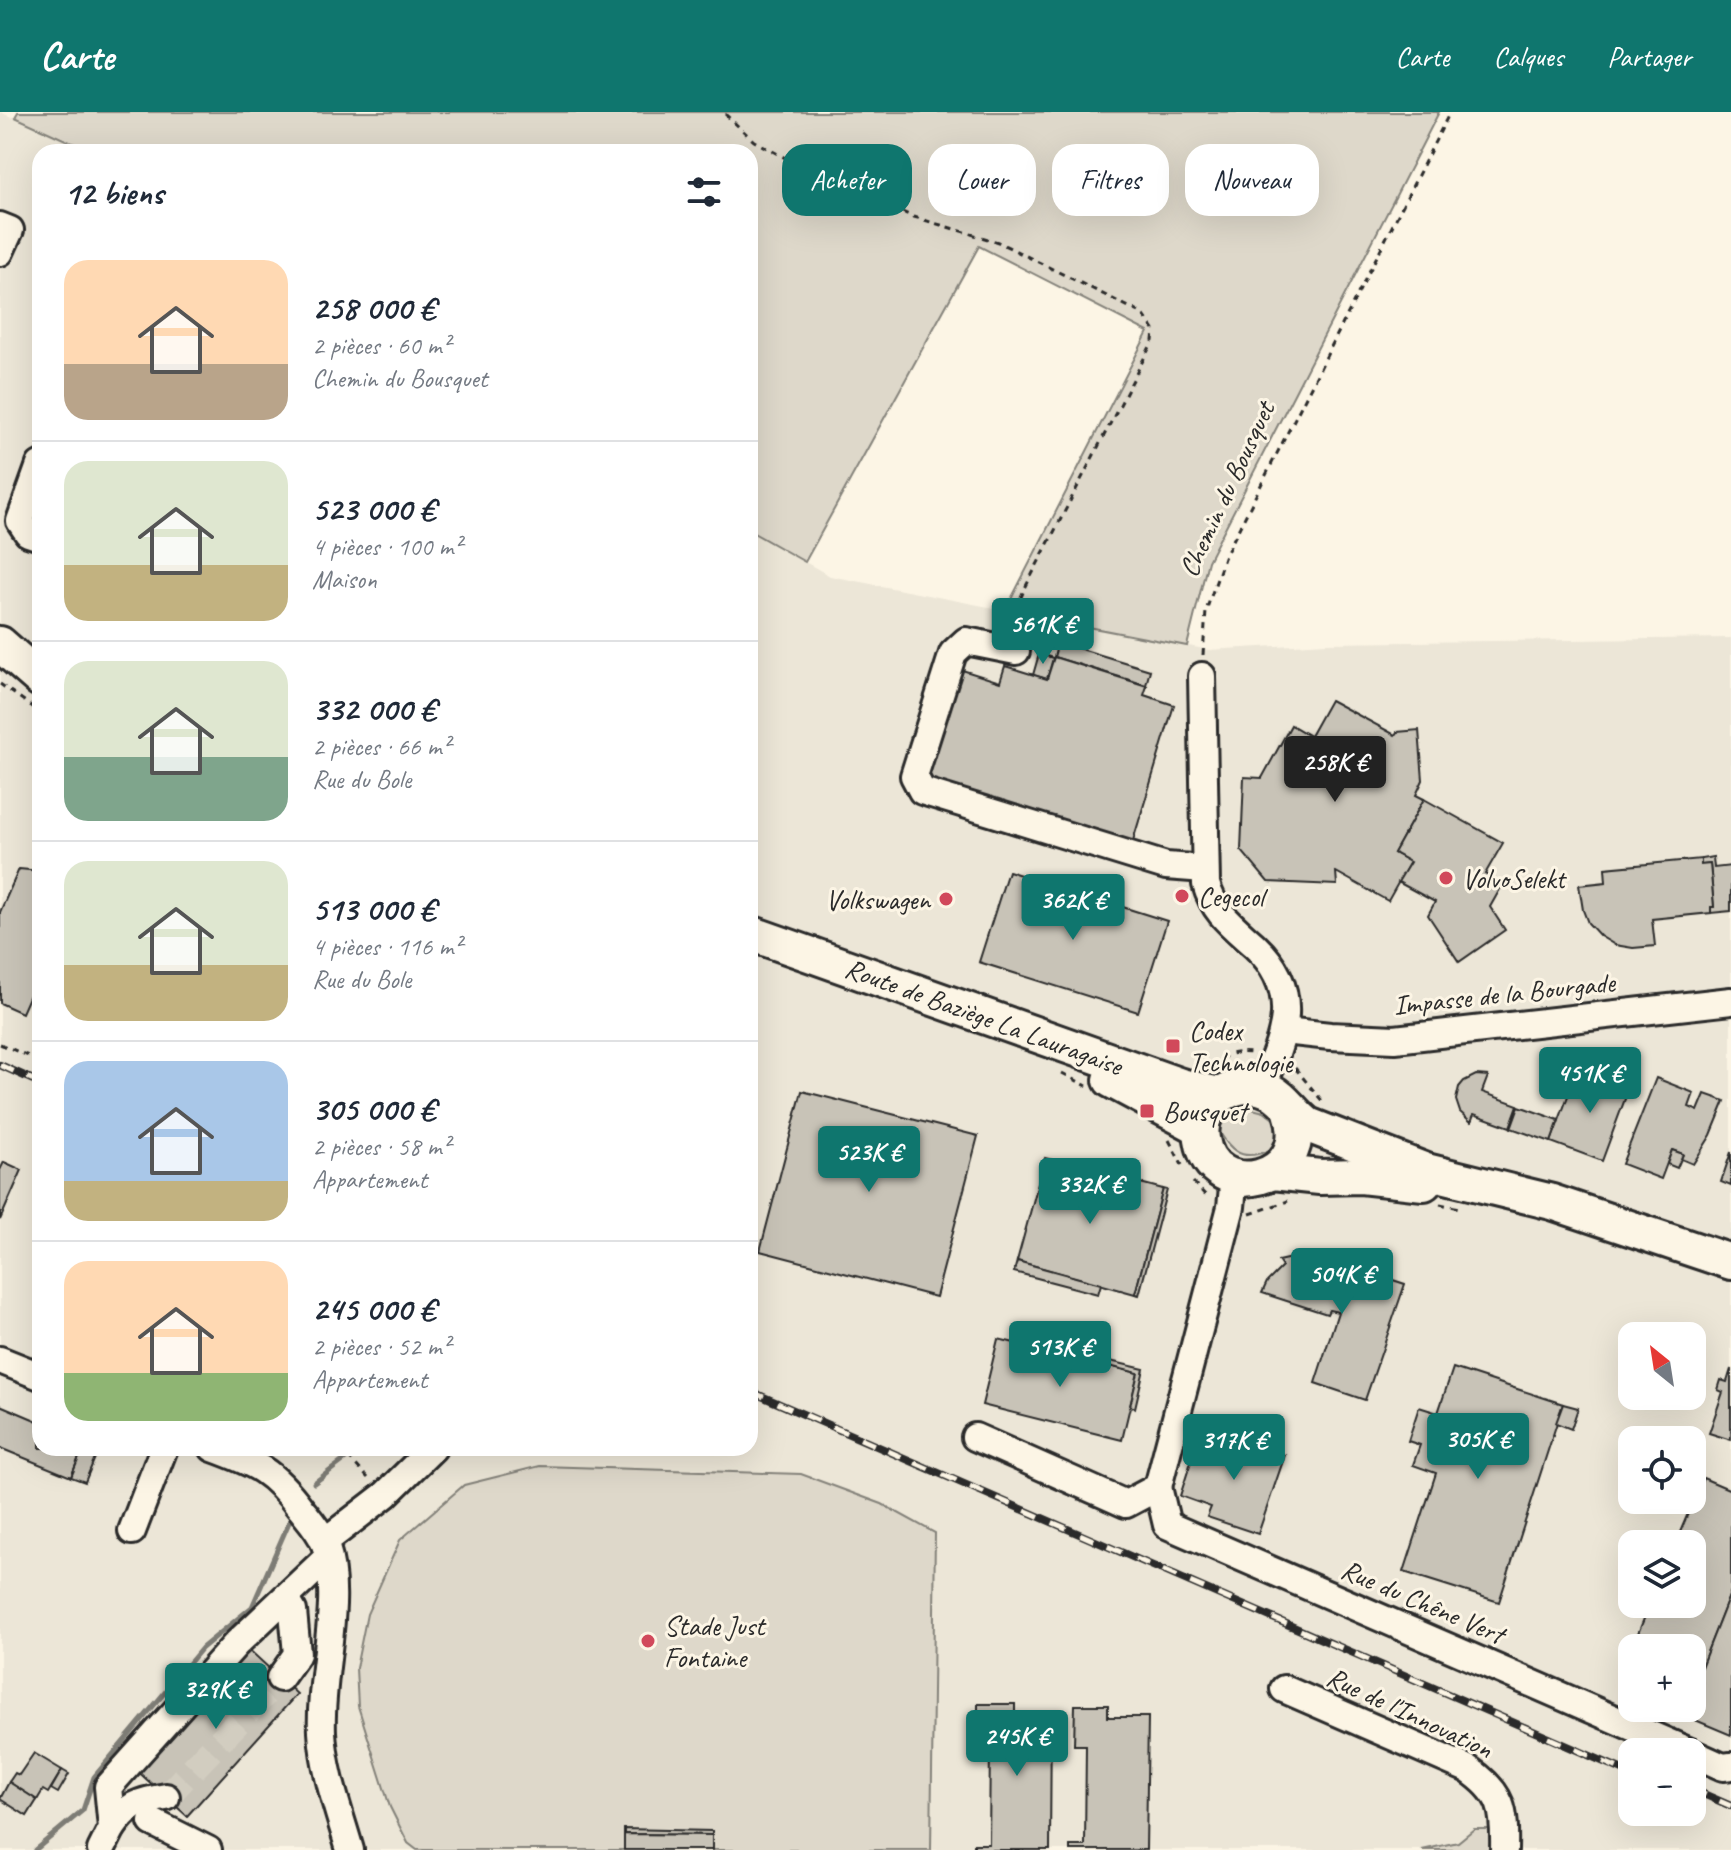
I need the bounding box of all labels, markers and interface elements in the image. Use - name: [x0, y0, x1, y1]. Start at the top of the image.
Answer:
- text: Carte: [40, 33, 114, 80]
- text: Carte: [1396, 39, 1449, 74]
- text: Calques: [1493, 39, 1563, 74]
- text: Partager: [1607, 39, 1691, 74]
- chip: Acheter: [782, 144, 912, 216]
- chip: Louer: [928, 144, 1036, 216]
- chip: Filtres: [1052, 144, 1169, 216]
- chip: Nouveau: [1185, 144, 1319, 216]
- icon: filters: [682, 170, 726, 214]
- text: 12 biens: [64, 171, 163, 214]
- text: 258 000 €: [312, 286, 435, 329]
- icon: home: [128, 292, 224, 388]
- text: 2 pièces · 60 m²: [312, 329, 450, 362]
- text: Chemin du Bousquet: [312, 362, 487, 395]
- street label: Chemin du Bousquet: [1171, 394, 1283, 582]
- text: 523 000 €: [312, 487, 435, 530]
- icon: home: [128, 493, 224, 589]
- text: 4 pièces · 100 m²: [312, 530, 461, 563]
- text: Maison: [312, 563, 377, 596]
- pin: 561K €: [978, 598, 1108, 666]
- text: 561K €: [1010, 607, 1076, 640]
- text: 332 000 €: [312, 687, 436, 730]
- icon: home: [128, 693, 224, 789]
- text: 2 pièces · 66 m²: [312, 730, 450, 763]
- pin: 258K €: [1270, 736, 1400, 804]
- text: 258K €: [1302, 745, 1368, 778]
- text: Rue du Bole: [312, 763, 411, 796]
- place label: VolvoSelekt: [1462, 861, 1567, 896]
- marker: VolvoSelekt: [1437, 869, 1455, 887]
- pin: 362K €: [1008, 874, 1138, 942]
- place label: Cegecol: [1198, 879, 1269, 914]
- place label: Volkswagen: [825, 882, 931, 917]
- text: 362K €: [1040, 883, 1106, 916]
- text: 513 000 €: [312, 887, 435, 930]
- marker: Cegecol: [1173, 887, 1191, 905]
- marker: Volkswagen: [937, 890, 955, 908]
- icon: home: [128, 893, 224, 989]
- text: 4 pièces · 116 m²: [312, 930, 461, 963]
- street label: Route de Baziège La Lauragaise: [841, 950, 1129, 1084]
- text: Rue du Bole: [312, 963, 411, 996]
- street label: Impasse de la Bourgade: [1392, 964, 1618, 1023]
- place label: Codex Technologie: [1189, 1013, 1294, 1080]
- marker: Codex Technologie: [1164, 1037, 1182, 1055]
- pin: 451K €: [1525, 1047, 1655, 1115]
- text: 451K €: [1557, 1056, 1623, 1089]
- text: 305 000 €: [312, 1087, 435, 1130]
- icon: home: [128, 1093, 224, 1189]
- place label: Bousquet: [1163, 1094, 1250, 1129]
- marker: Bousquet: [1138, 1102, 1156, 1120]
- pin: 523K €: [804, 1126, 934, 1194]
- text: 2 pièces · 58 m²: [312, 1130, 450, 1163]
- text: 523K €: [836, 1135, 902, 1168]
- pin: 332K €: [1025, 1158, 1155, 1226]
- text: Appartement: [312, 1163, 427, 1196]
- text: 332K €: [1057, 1167, 1123, 1200]
- pin: 504K €: [1277, 1248, 1407, 1316]
- text: 504K €: [1309, 1257, 1375, 1290]
- text: 245 000 €: [312, 1287, 435, 1330]
- icon: home: [128, 1293, 224, 1389]
- pin: 513K €: [995, 1321, 1125, 1389]
- north arrow: [1618, 1322, 1706, 1410]
- map controls: [1618, 1322, 1706, 1826]
- text: 2 pièces · 52 m²: [312, 1330, 450, 1363]
- text: 513K €: [1027, 1330, 1093, 1363]
- text: Appartement: [312, 1363, 427, 1396]
- pin: 305K €: [1413, 1413, 1543, 1481]
- pin: 317K €: [1169, 1414, 1299, 1482]
- text: 305K €: [1445, 1422, 1511, 1455]
- text: 317K €: [1201, 1423, 1267, 1456]
- button: locate: [1618, 1426, 1706, 1514]
- button: layers: [1618, 1530, 1706, 1618]
- street label: Rue du Chêne Vert: [1336, 1551, 1513, 1653]
- place label: Stade Just Fontaine: [664, 1608, 767, 1675]
- marker: Stade Just Fontaine: [639, 1632, 657, 1650]
- button: +: [1618, 1634, 1706, 1722]
- street label: Rue de l'Innovation: [1321, 1659, 1499, 1766]
- pin: 329K €: [151, 1663, 281, 1731]
- text: 329K €: [183, 1672, 249, 1705]
- pin: 245K €: [952, 1710, 1082, 1778]
- text: 245K €: [984, 1719, 1050, 1752]
- button: −: [1618, 1738, 1706, 1826]

